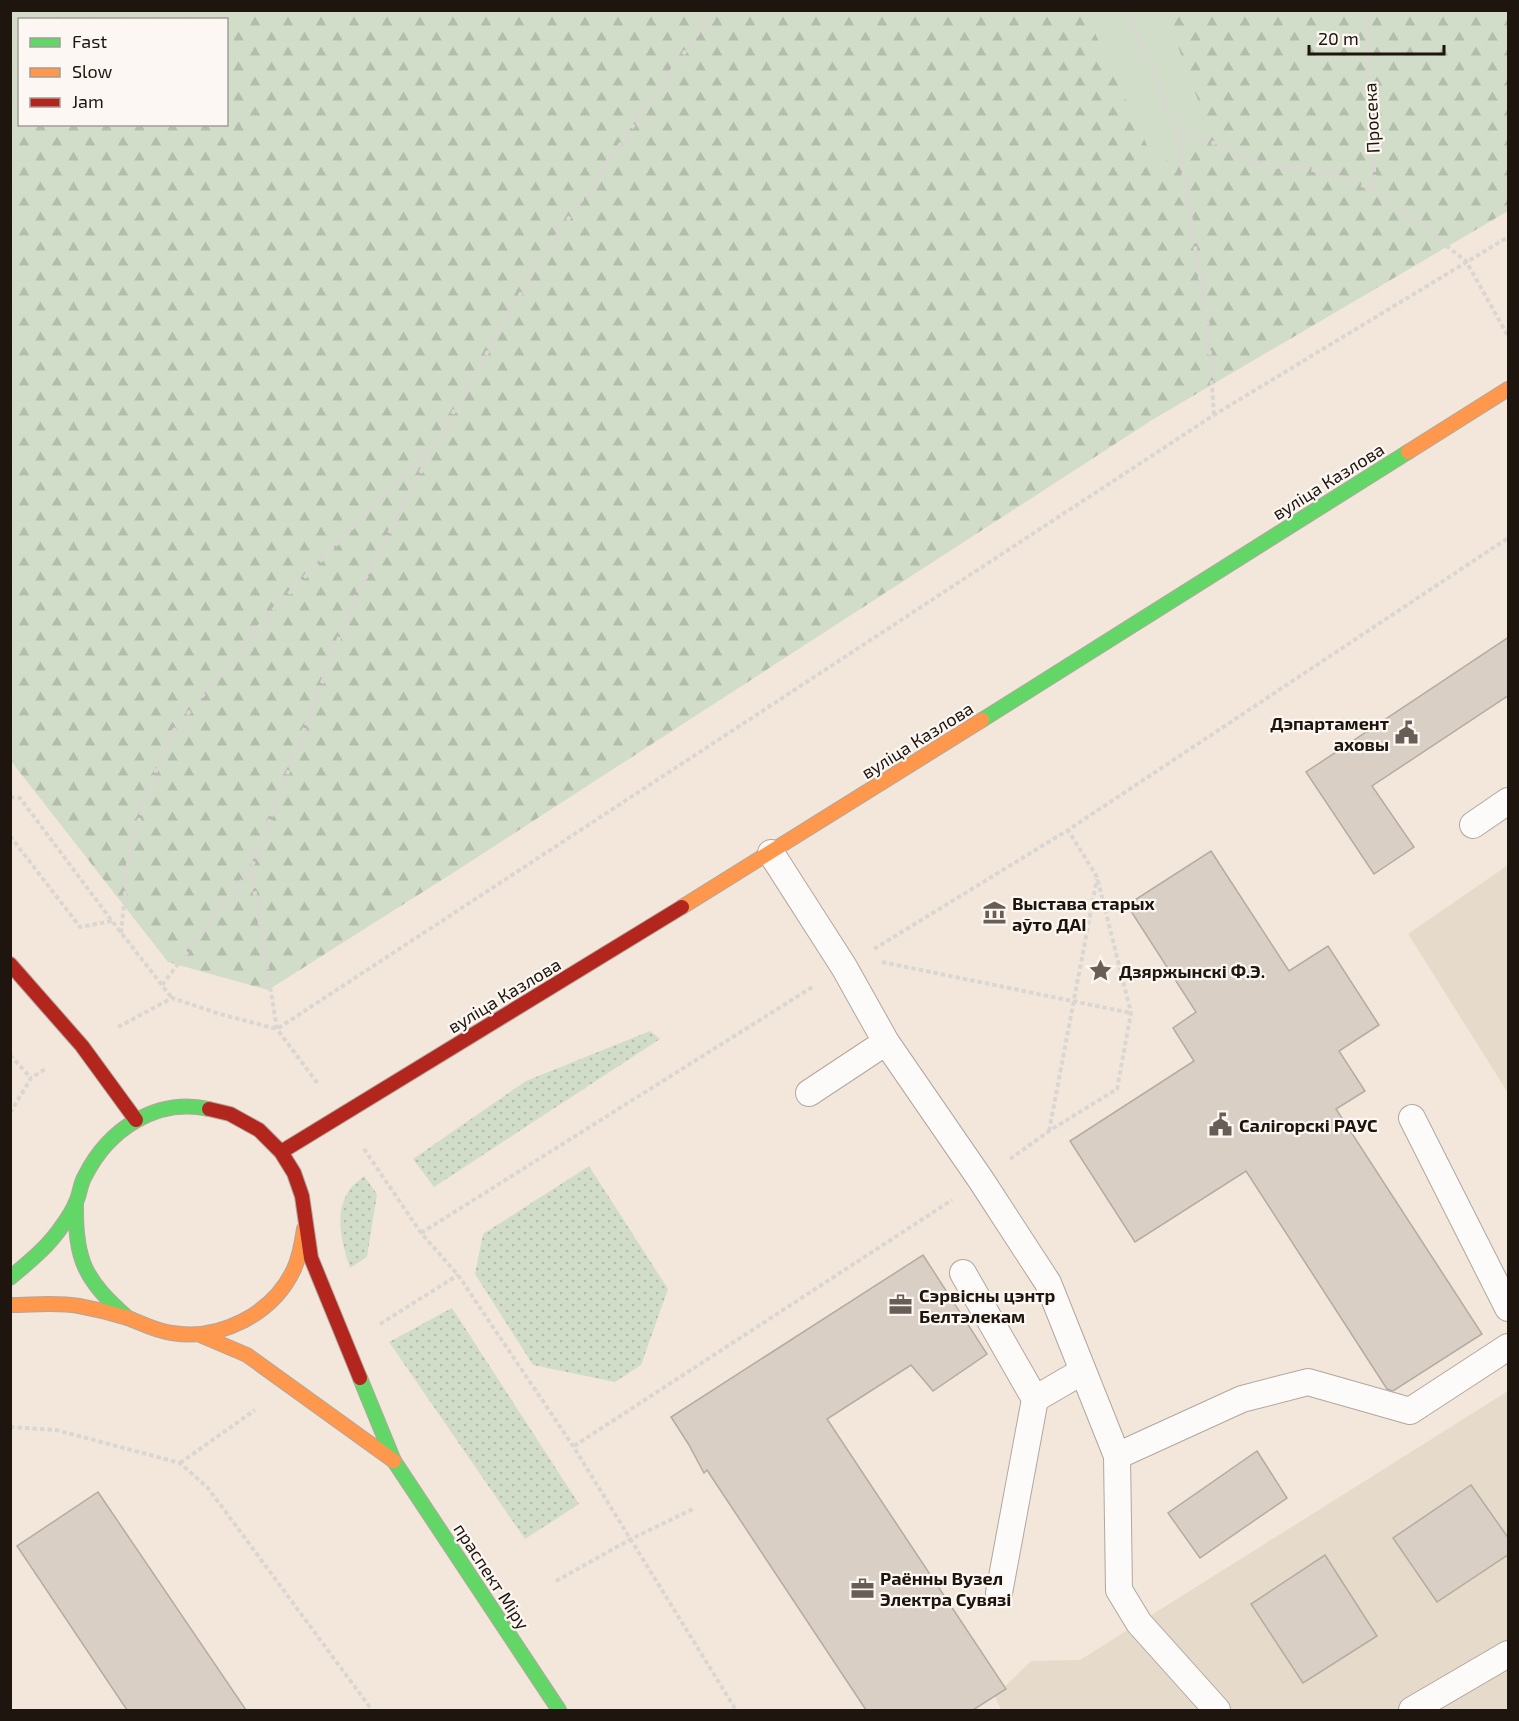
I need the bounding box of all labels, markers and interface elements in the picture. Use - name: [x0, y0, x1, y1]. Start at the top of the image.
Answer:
- legend: [18, 18, 228, 126]
- scale bar: [1309, 18, 1444, 56]
- text: 20 m: [1318, 27, 1359, 49]
- text: Fast: [72, 30, 107, 52]
- text: Slow: [72, 60, 113, 82]
- street label: Просека: [1358, 82, 1384, 154]
- text: Jam: [72, 90, 104, 112]
- street label: вуліца Казлова: [1268, 438, 1388, 524]
- street label: вуліца Казлова: [857, 697, 977, 783]
- place label: Дэпартамент аховы: [1270, 712, 1389, 755]
- public building icon: Дэпартамент аховы: [1394, 720, 1420, 746]
- place label: Выстава старых аўто ДАІ: [1012, 892, 1156, 935]
- museum icon: Выстава старых аўто ДАІ: [981, 900, 1007, 926]
- street label: вуліца Казлова: [443, 953, 565, 1037]
- place icon: Дзяржынскі Ф.Э.: [1088, 958, 1114, 984]
- place label: Дзяржынскі Ф.Э.: [1119, 960, 1265, 982]
- public building icon: Салігорскі РАУС: [1208, 1112, 1234, 1138]
- place label: Салігорскі РАУС: [1239, 1114, 1378, 1136]
- place label: Сэрвісны цэнтр Белтэлекам: [919, 1284, 1056, 1327]
- office icon: Сэрвісны цэнтр Белтэлекам: [888, 1292, 914, 1318]
- street label: праспект Міру: [449, 1519, 535, 1634]
- place label: Раённы Вузел Электра Сувязі: [880, 1567, 1011, 1610]
- office icon: Раённы Вузел Электра Сувязі: [849, 1575, 875, 1601]

